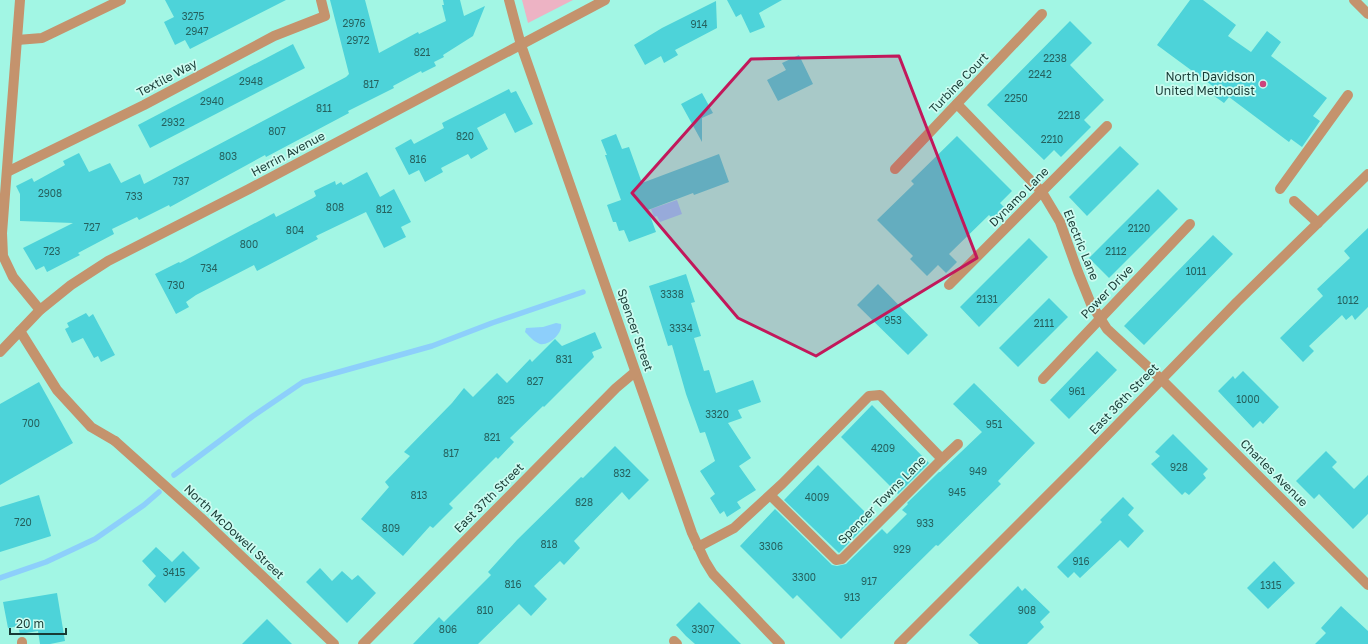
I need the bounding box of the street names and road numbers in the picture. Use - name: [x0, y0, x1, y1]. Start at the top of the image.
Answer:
- street label: Turbine Court: [926, 49, 991, 116]
- street label: Textile Way: [134, 55, 200, 100]
- street label: Herrin Avenue: [248, 128, 327, 179]
- street label: Dynamo Lane: [986, 164, 1052, 230]
- street label: Electric Lane: [1060, 207, 1102, 282]
- street label: Power Drive: [1077, 262, 1136, 322]
- street label: Spencer Street: [614, 287, 657, 373]
- street label: East 36th Street: [1086, 360, 1162, 437]
- street label: Charles Avenue: [1237, 436, 1311, 510]
- street label: Spencer Towns Lane: [834, 452, 929, 547]
- street label: East 37th Street: [451, 460, 527, 536]
- street label: North McDowell Street: [181, 481, 288, 582]

